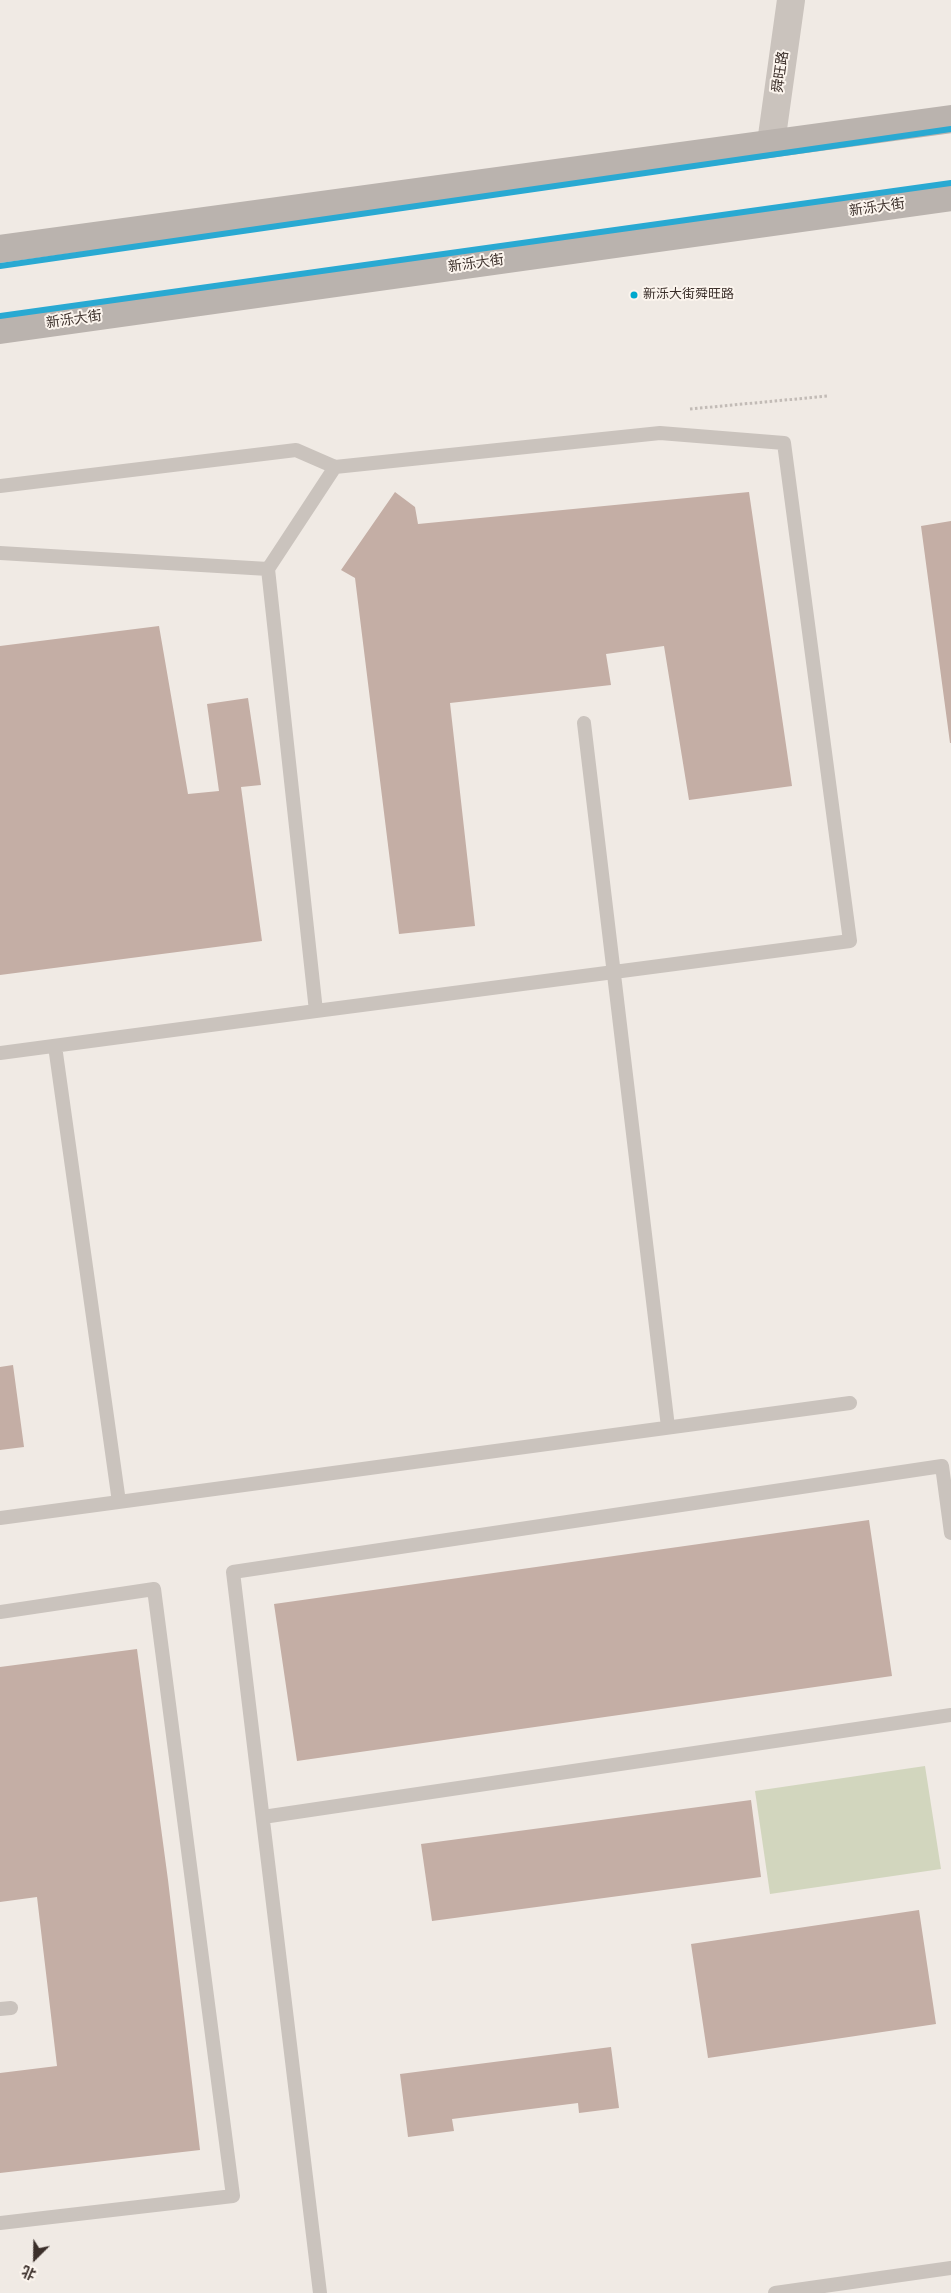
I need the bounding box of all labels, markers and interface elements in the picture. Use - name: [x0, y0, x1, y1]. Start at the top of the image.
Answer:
- street label: 舜旺路: [770, 50, 792, 94]
- street label: 新泺大街: [848, 196, 906, 220]
- street label: 新泺大街: [447, 252, 505, 276]
- place label: 新泺大街舜旺路: [643, 287, 734, 303]
- marker: 新泺大街舜旺路: [629, 290, 639, 300]
- street label: 新泺大街: [45, 308, 103, 332]
- north arrow: [10, 2233, 60, 2283]
- text: 北: [19, 2262, 39, 2283]

